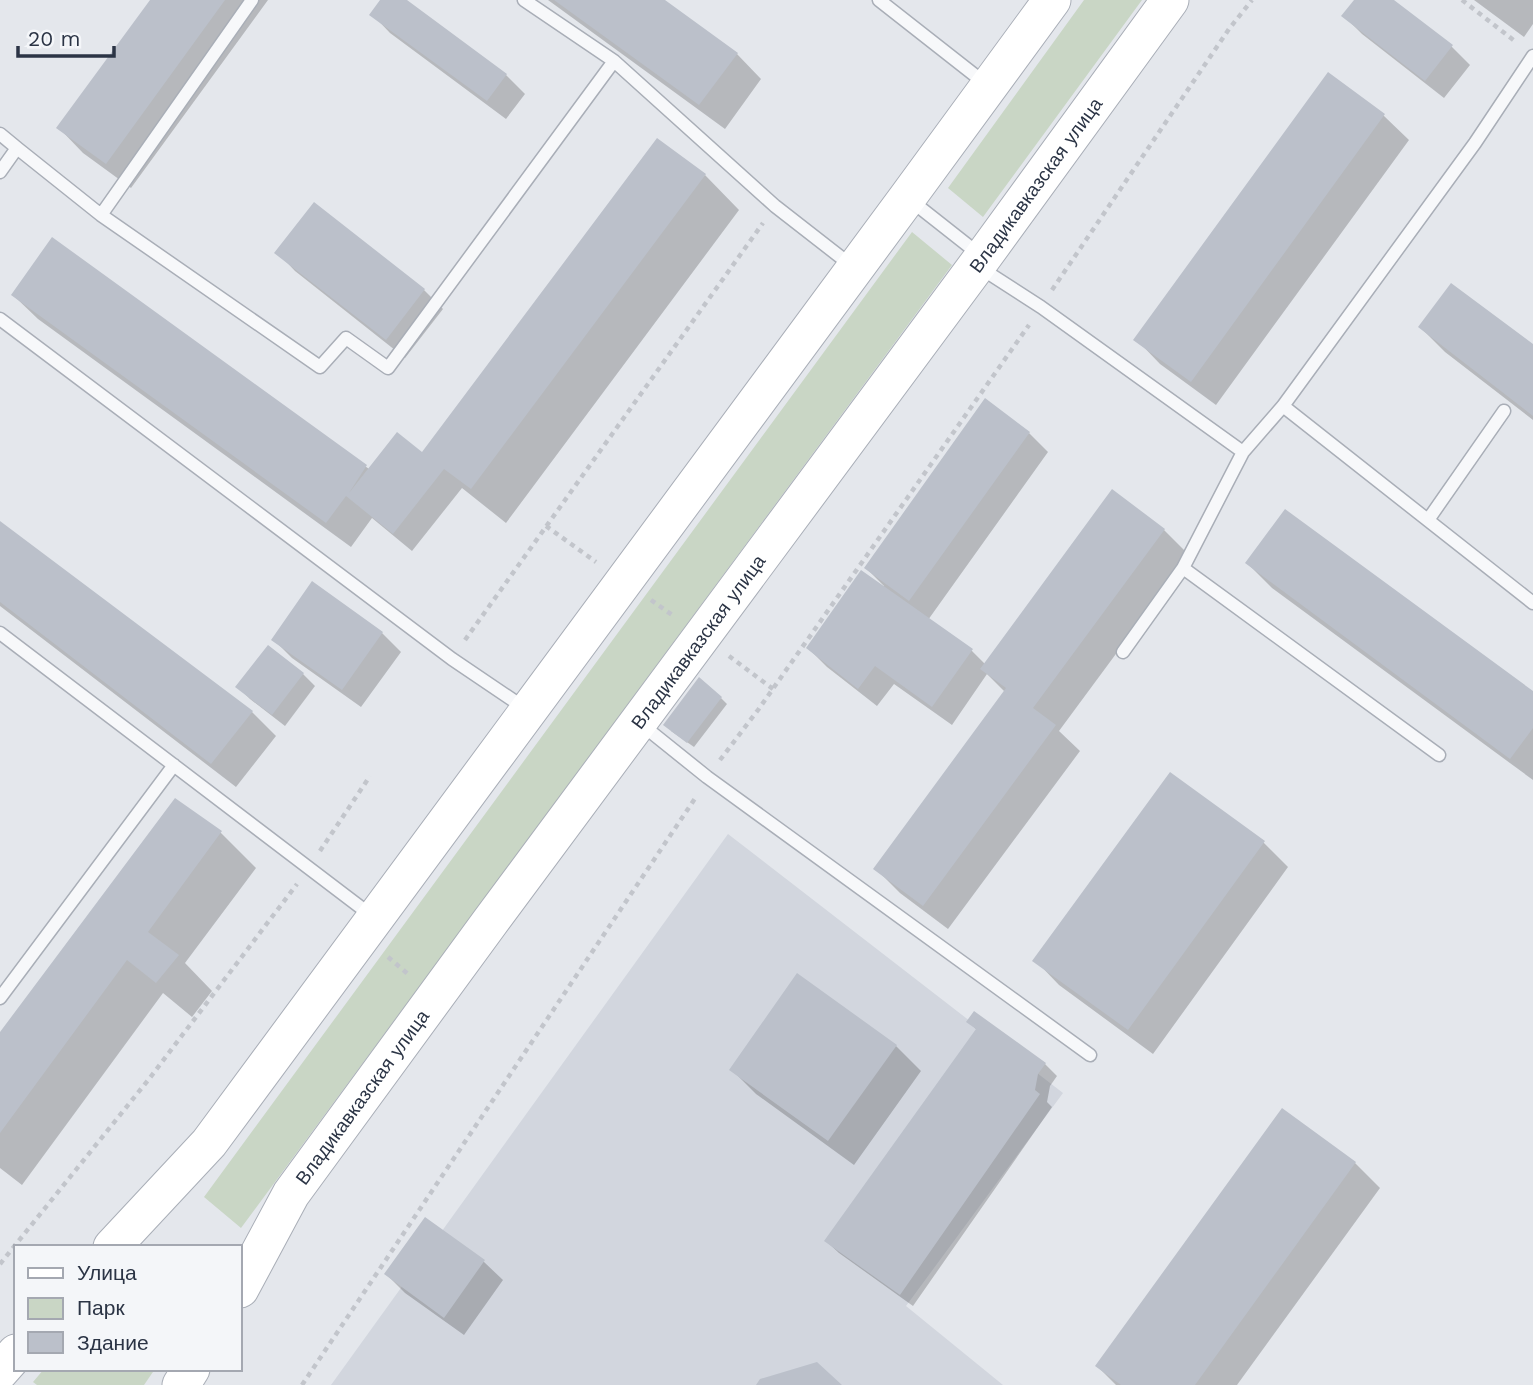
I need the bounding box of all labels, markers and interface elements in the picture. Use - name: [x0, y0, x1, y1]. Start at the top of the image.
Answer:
- scale bar: [18, 14, 114, 58]
- text: 20 m: [28, 26, 80, 51]
- street label: Владикавказская улица: [964, 92, 1107, 277]
- street label: Владикавказская улица: [626, 550, 770, 733]
- street label: Владикавказская улица: [290, 1005, 434, 1189]
- legend: [14, 1245, 242, 1371]
- text: Улица: [77, 1260, 137, 1285]
- text: Парк: [77, 1295, 125, 1320]
- text: Здание: [77, 1330, 149, 1355]

